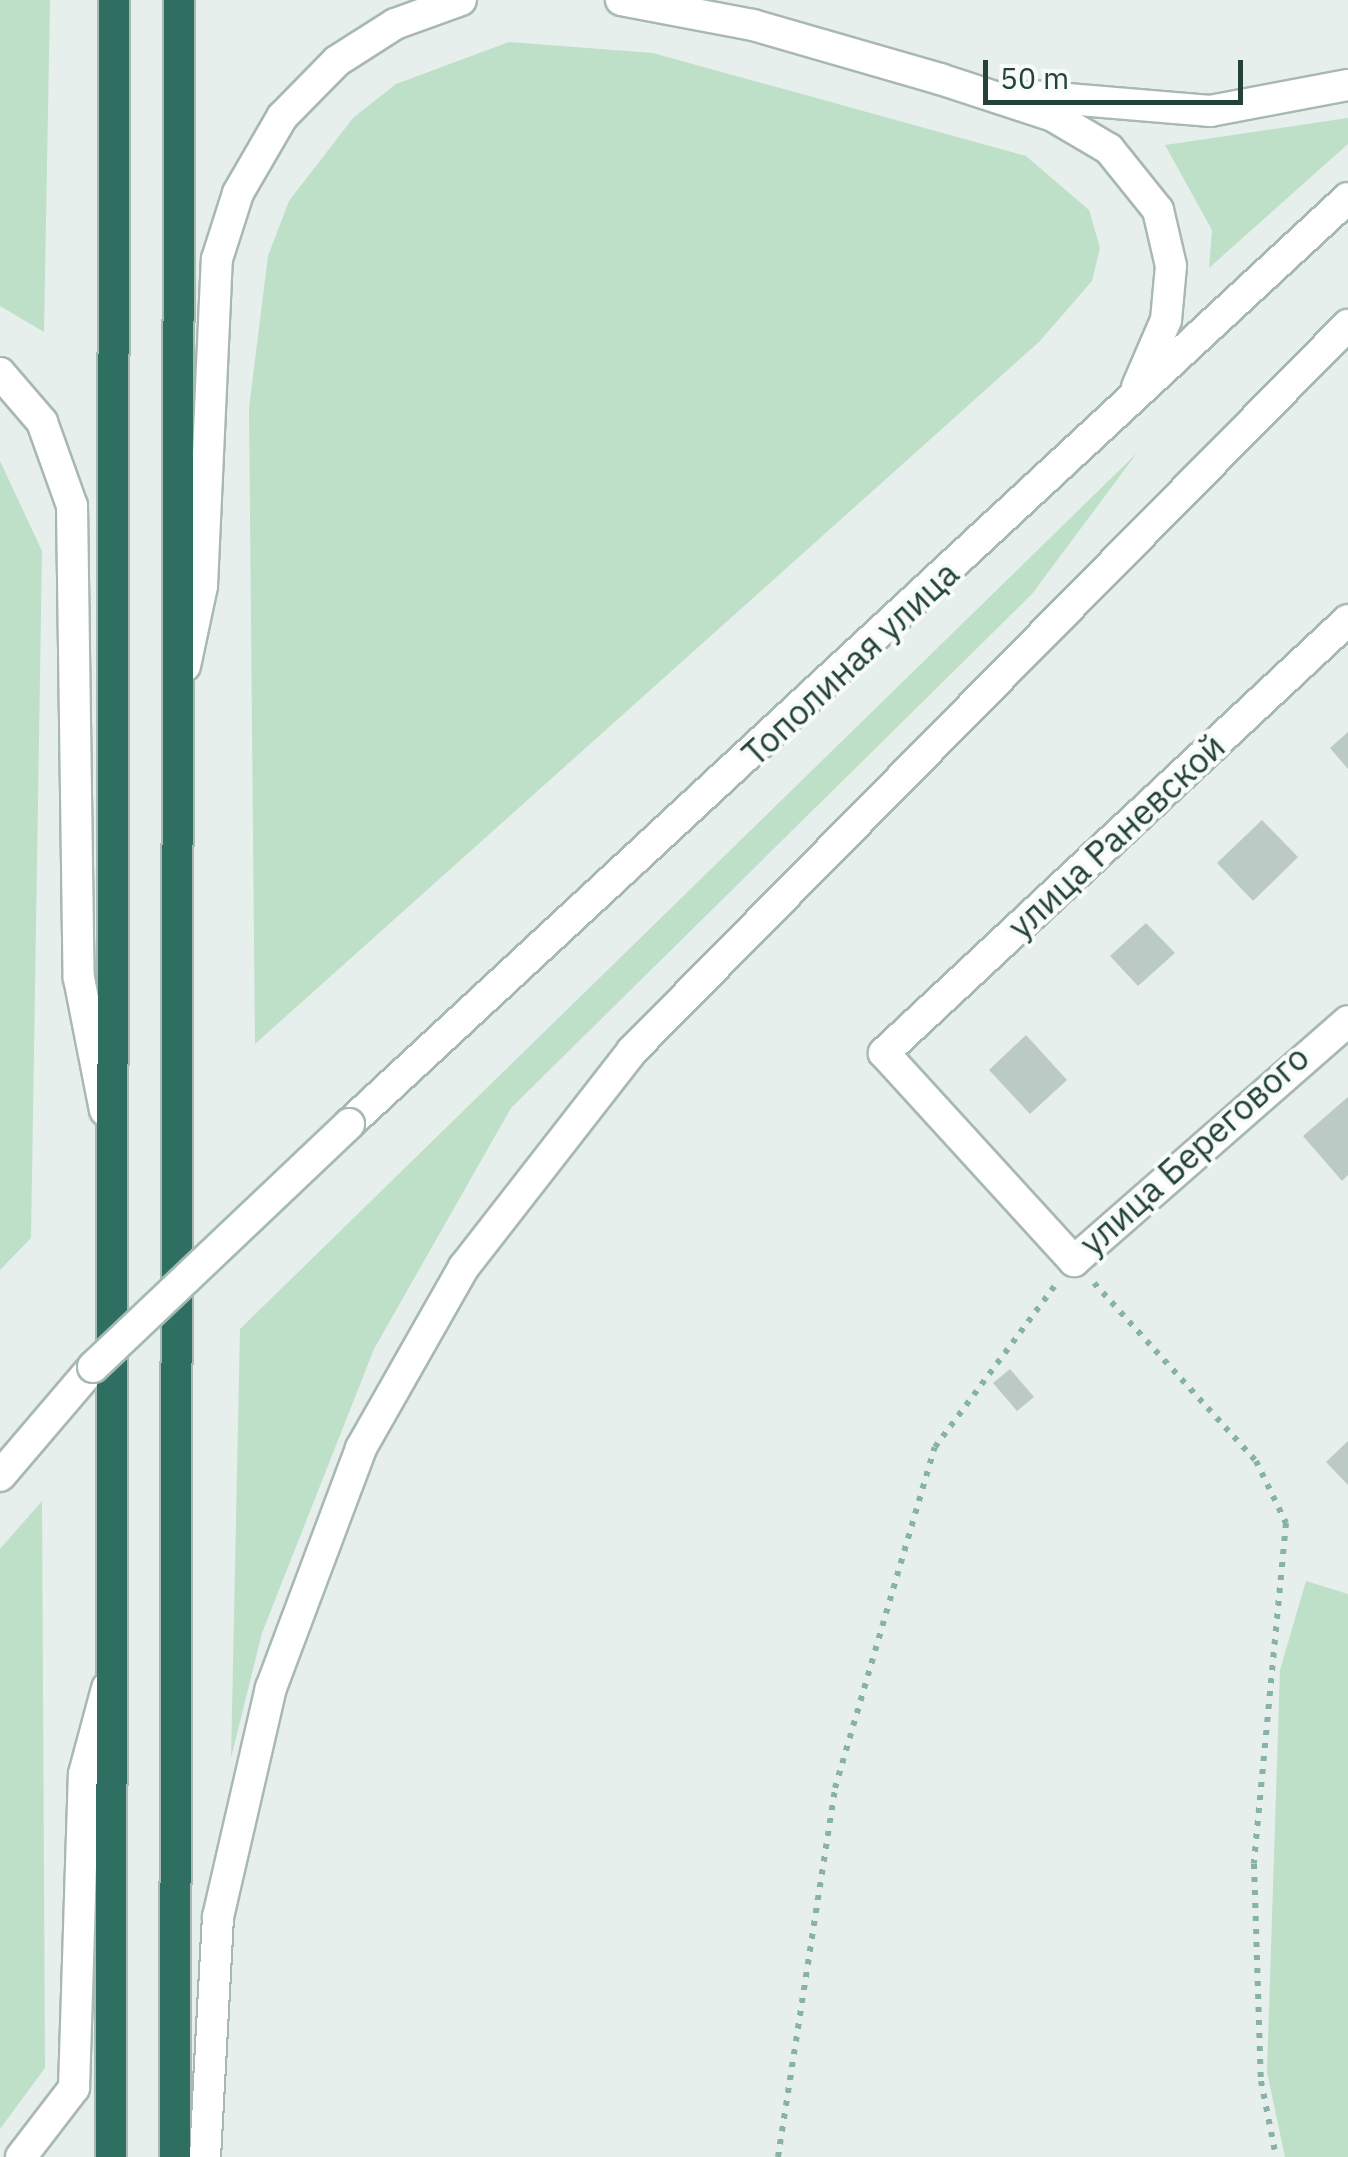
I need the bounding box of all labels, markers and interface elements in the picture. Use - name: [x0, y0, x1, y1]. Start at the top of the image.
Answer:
- scale bar: [988, 40, 1248, 102]
- text: 50 m: [1000, 58, 1069, 97]
- street label: Тополиная улица: [733, 552, 967, 774]
- street label: улица Раневской: [999, 725, 1233, 947]
- street label: улица Берегового: [1071, 1036, 1317, 1264]

